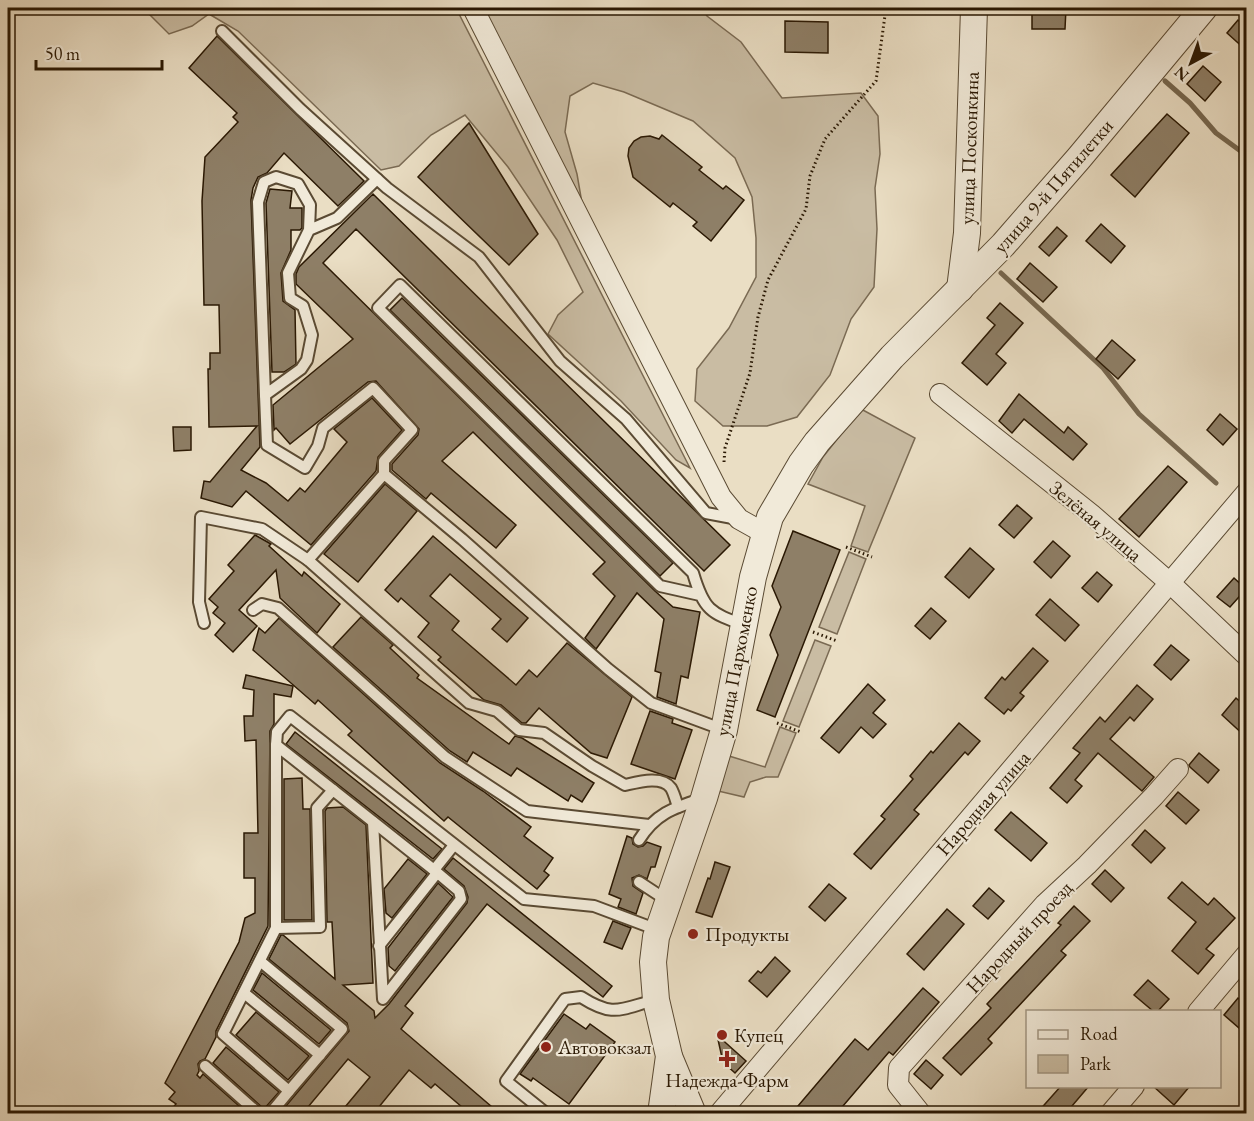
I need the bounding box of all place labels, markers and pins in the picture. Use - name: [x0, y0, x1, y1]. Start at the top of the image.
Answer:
- place label: Продукты: [705, 921, 789, 947]
- marker: Продукты: [686, 927, 700, 941]
- place label: Купец: [734, 1022, 784, 1048]
- marker: Купец: [715, 1028, 729, 1042]
- place label: Автовокзал: [557, 1034, 652, 1060]
- marker: Автовокзал: [539, 1040, 553, 1054]
- marker: Надежда-Фарм: [720, 1052, 734, 1066]
- place label: Надежда-Фарм: [665, 1067, 789, 1093]

